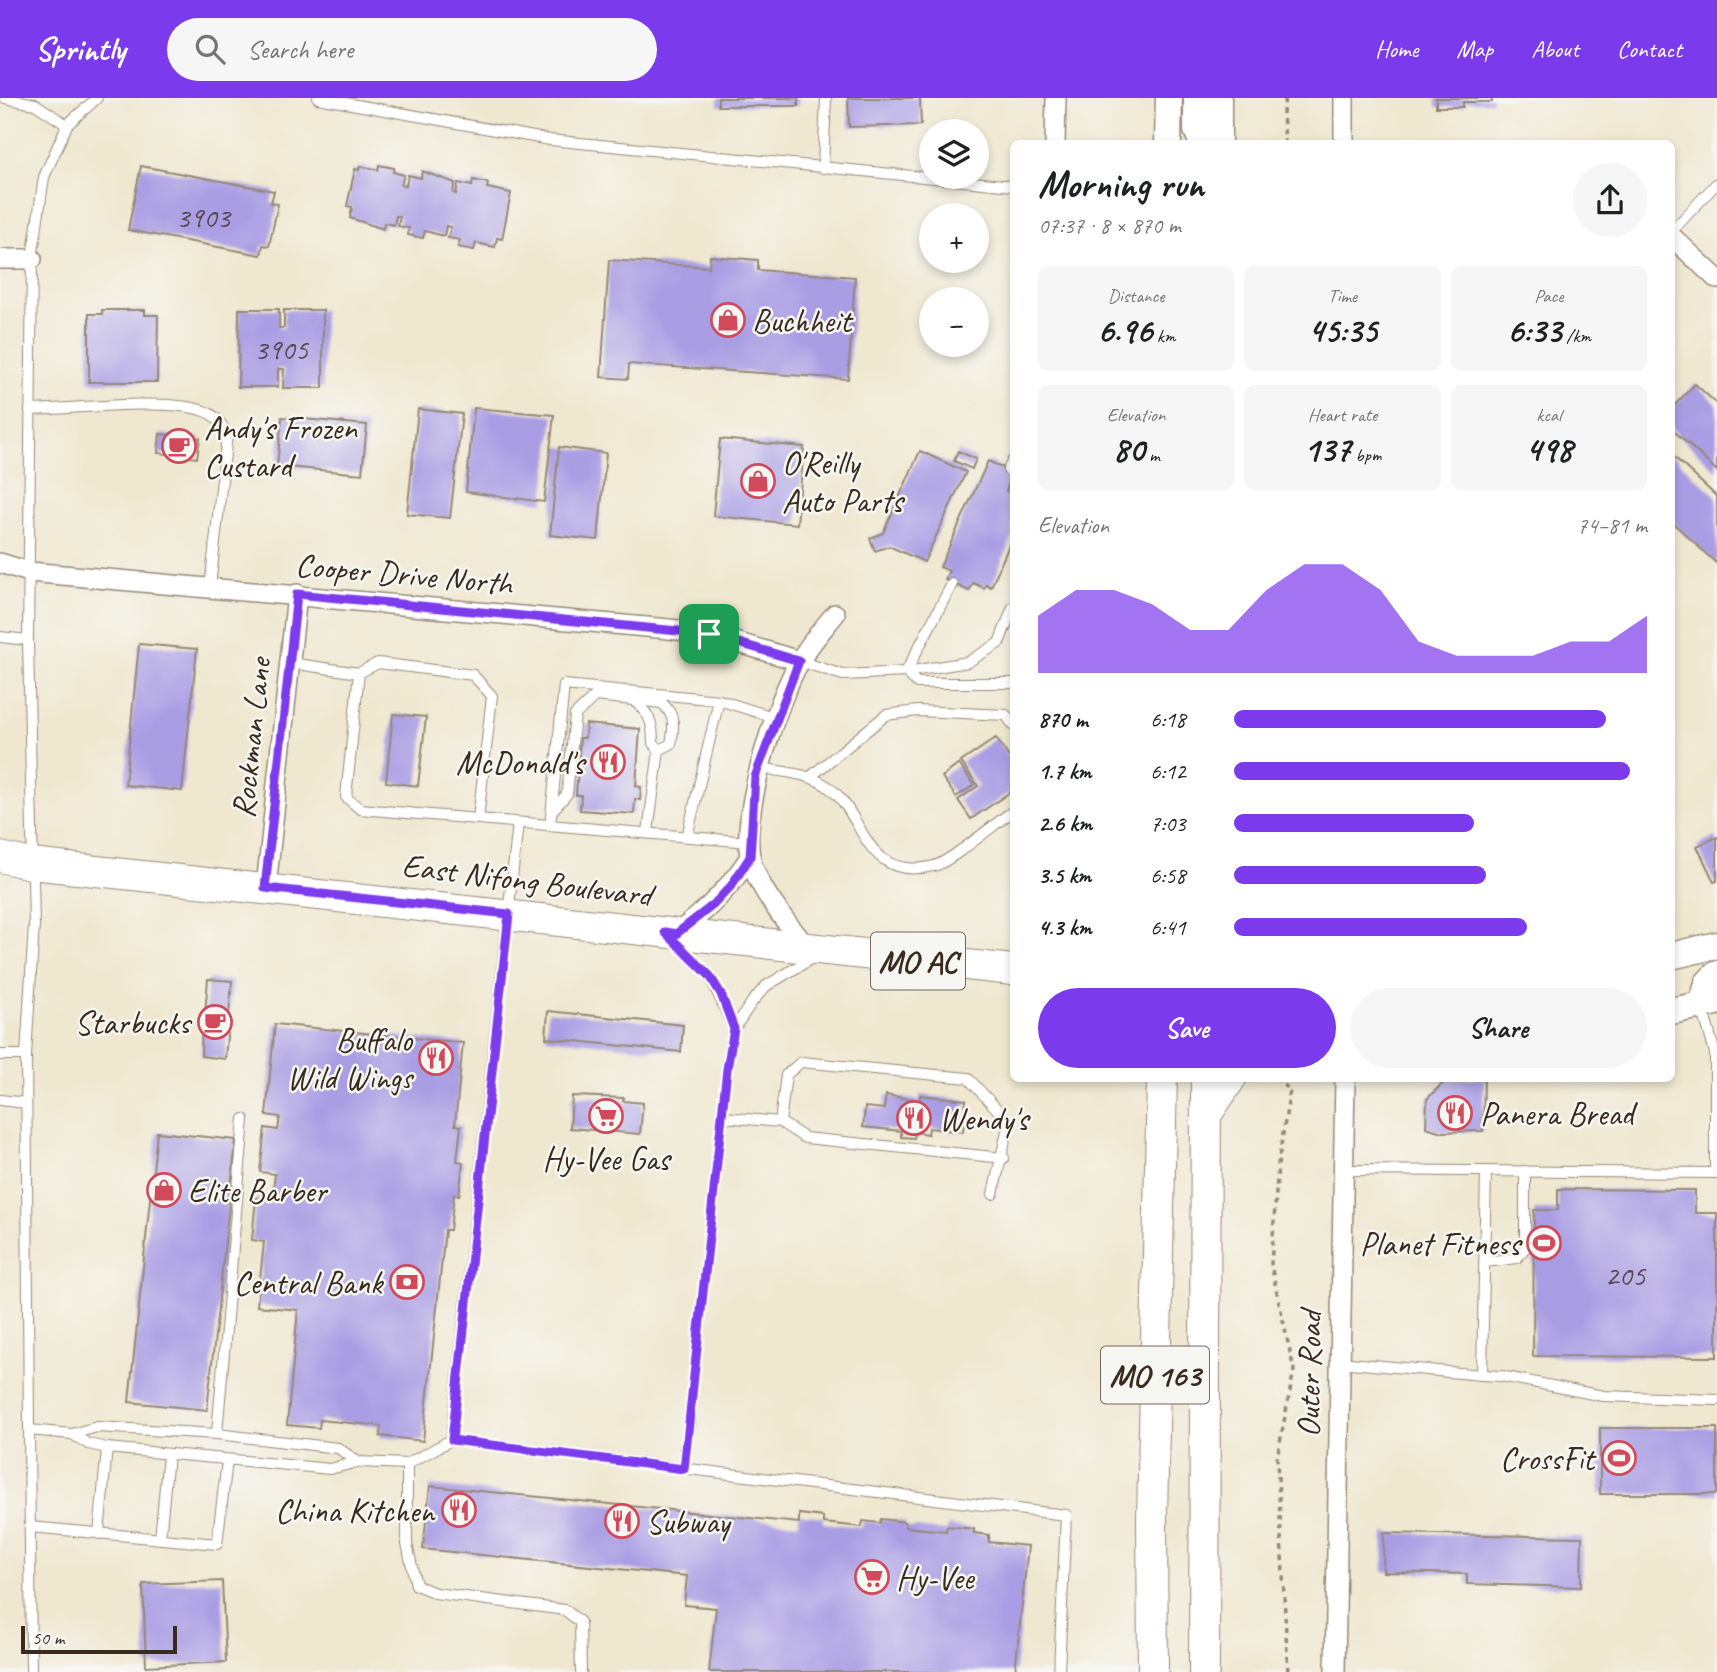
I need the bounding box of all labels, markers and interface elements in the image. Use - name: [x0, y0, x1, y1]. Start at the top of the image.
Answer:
- search box: [167, 18, 657, 81]
- text: Sprintly: [35, 28, 125, 70]
- icon: search: [191, 30, 229, 68]
- text: Search here: [247, 33, 353, 66]
- text: Home: [1375, 34, 1418, 64]
- text: Map: [1456, 34, 1493, 64]
- text: About: [1531, 34, 1579, 64]
- text: Contact: [1617, 34, 1682, 64]
- map controls: [919, 119, 989, 357]
- button: layers: [919, 119, 989, 189]
- text: Morning run: [1038, 161, 1204, 208]
- button: share: [1573, 163, 1647, 237]
- house number: 3903: [176, 198, 232, 236]
- button: +: [919, 203, 989, 273]
- text: 07:37 · 8 × 870 m: [1038, 211, 1181, 240]
- text: Distance: [1108, 284, 1165, 308]
- text: Time: [1328, 284, 1357, 308]
- text: Pace: [1534, 284, 1563, 308]
- button: −: [919, 287, 989, 357]
- place label: Buchheit: [752, 300, 854, 342]
- shop icon: Buchheit: [709, 301, 747, 339]
- text: 6.96: [1097, 308, 1152, 353]
- text: 45:35: [1308, 308, 1377, 353]
- text: 6:33: [1507, 308, 1562, 353]
- text: km: [1152, 324, 1175, 348]
- text: /km: [1562, 324, 1591, 348]
- house number: 3905: [254, 330, 309, 368]
- text: Elevation: [1107, 403, 1165, 427]
- text: Heart rate: [1308, 403, 1377, 427]
- text: kcal: [1536, 403, 1561, 427]
- place label: Andy's Frozen Custard: [204, 407, 358, 487]
- cafe icon: Andy's Frozen Custard: [160, 427, 198, 465]
- text: 80: [1113, 427, 1144, 472]
- text: 137: [1304, 427, 1351, 472]
- text: 498: [1525, 427, 1572, 472]
- place label: O'Reilly Auto Parts: [782, 442, 905, 522]
- text: m: [1144, 443, 1160, 467]
- text: bpm: [1351, 443, 1381, 467]
- shop icon: O'Reilly Auto Parts: [739, 462, 777, 500]
- text: Elevation: [1038, 511, 1109, 540]
- text: 74–81 m: [1577, 511, 1647, 540]
- street label: Cooper Drive North: [294, 544, 516, 605]
- pin: [679, 604, 739, 664]
- icon: arrive: [690, 615, 728, 653]
- street label: Rockman Lane: [222, 654, 281, 820]
- text: 870 m: [1038, 705, 1088, 734]
- text: 6:18: [1150, 705, 1186, 734]
- place label: McDonald's: [456, 742, 587, 784]
- restaurant icon: McDonald's: [589, 743, 627, 781]
- text: 1.7 km: [1038, 757, 1091, 786]
- text: 6:12: [1150, 757, 1186, 786]
- text: 2.6 km: [1038, 809, 1092, 838]
- text: 7:03: [1150, 809, 1186, 838]
- street label: East Nifong Boulevard: [400, 844, 659, 917]
- text: 3.5 km: [1038, 861, 1091, 890]
- text: 6:58: [1150, 861, 1186, 890]
- text: 4.3 km: [1038, 913, 1092, 942]
- text: 6:41: [1150, 913, 1186, 942]
- road number: MO AC: [871, 932, 965, 990]
- button: Save: [1038, 988, 1336, 1068]
- button: Share: [1350, 988, 1647, 1068]
- place label: Starbucks: [75, 1002, 193, 1044]
- cafe icon: Starbucks: [196, 1003, 234, 1041]
- place label: Buffalo Wild Wings: [287, 1019, 415, 1099]
- restaurant icon: Buffalo Wild Wings: [417, 1039, 455, 1077]
- place label: Panera Bread: [1480, 1093, 1638, 1135]
- restaurant icon: Panera Bread: [1436, 1094, 1474, 1132]
- supermarket icon: Hy-Vee Gas: [587, 1097, 625, 1135]
- place label: Wendy's: [939, 1098, 1031, 1140]
- restaurant icon: Wendy's: [895, 1099, 933, 1137]
- place label: Hy-Vee Gas: [543, 1138, 672, 1180]
- place label: Elite Barber: [188, 1170, 328, 1212]
- shop icon: Elite Barber: [145, 1171, 183, 1209]
- place label: Planet Fitness: [1360, 1223, 1523, 1265]
- sports icon: Planet Fitness: [1525, 1224, 1563, 1262]
- house number: 205: [1605, 1256, 1647, 1294]
- place label: Central Bank: [234, 1262, 384, 1304]
- bank icon: Central Bank: [388, 1263, 426, 1301]
- street label: Outer Road: [1287, 1305, 1331, 1438]
- road number: MO 163: [1101, 1346, 1209, 1404]
- place label: CrossFit: [1500, 1438, 1597, 1480]
- sports icon: CrossFit: [1600, 1439, 1638, 1477]
- place label: China Kitchen: [275, 1490, 436, 1532]
- restaurant icon: China Kitchen: [440, 1491, 478, 1529]
- place label: Subway: [646, 1501, 732, 1543]
- restaurant icon: Subway: [603, 1502, 641, 1540]
- place label: Hy-Vee: [896, 1557, 976, 1599]
- supermarket icon: Hy-Vee: [853, 1558, 891, 1596]
- scale bar: [21, 1623, 177, 1655]
- text: 50 m: [32, 1626, 64, 1650]

